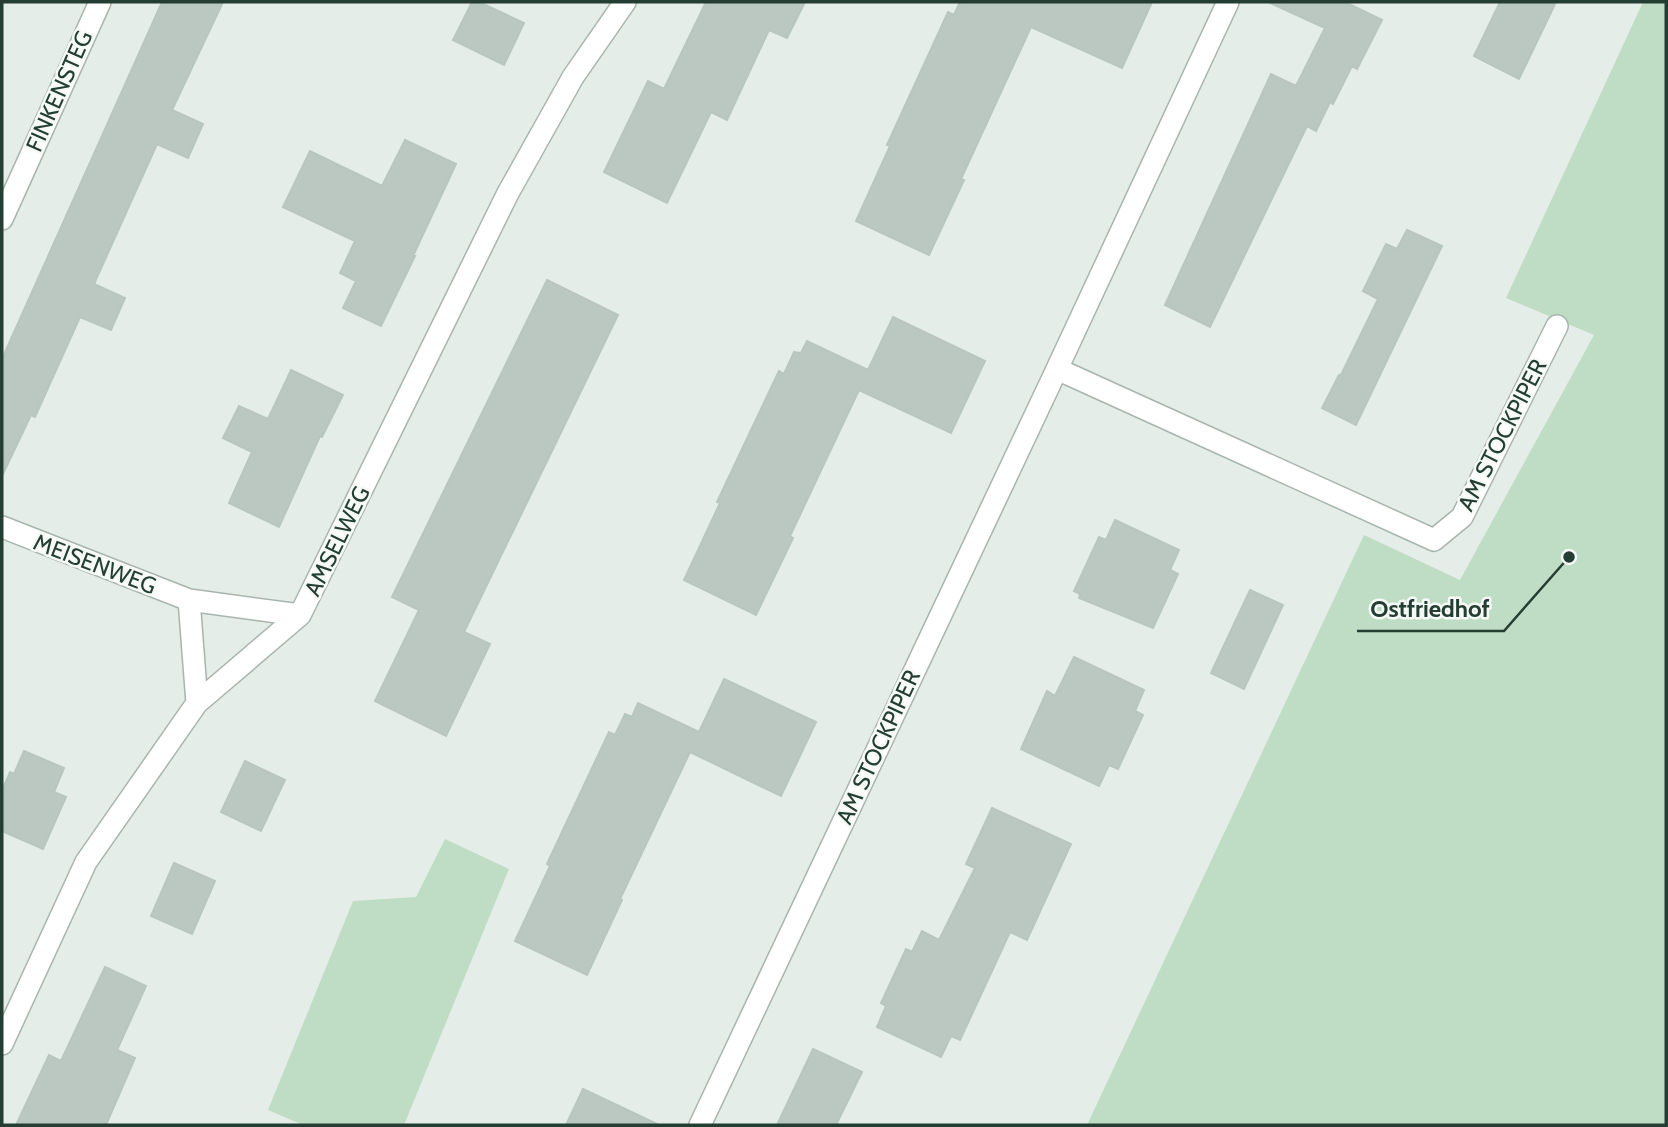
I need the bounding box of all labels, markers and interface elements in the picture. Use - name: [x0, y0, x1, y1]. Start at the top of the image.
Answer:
- street label: FINKENSTEG: [20, 26, 98, 156]
- street label: AM STOCKPIPER: [1452, 354, 1552, 516]
- street label: AMSELWEG: [298, 481, 376, 601]
- street label: MEISENWEG: [30, 528, 160, 600]
- callout: Ostfriedhof: [1357, 586, 1504, 631]
- text: Ostfriedhof: [1370, 594, 1490, 623]
- street label: AM STOCKPIPER: [830, 665, 926, 829]

